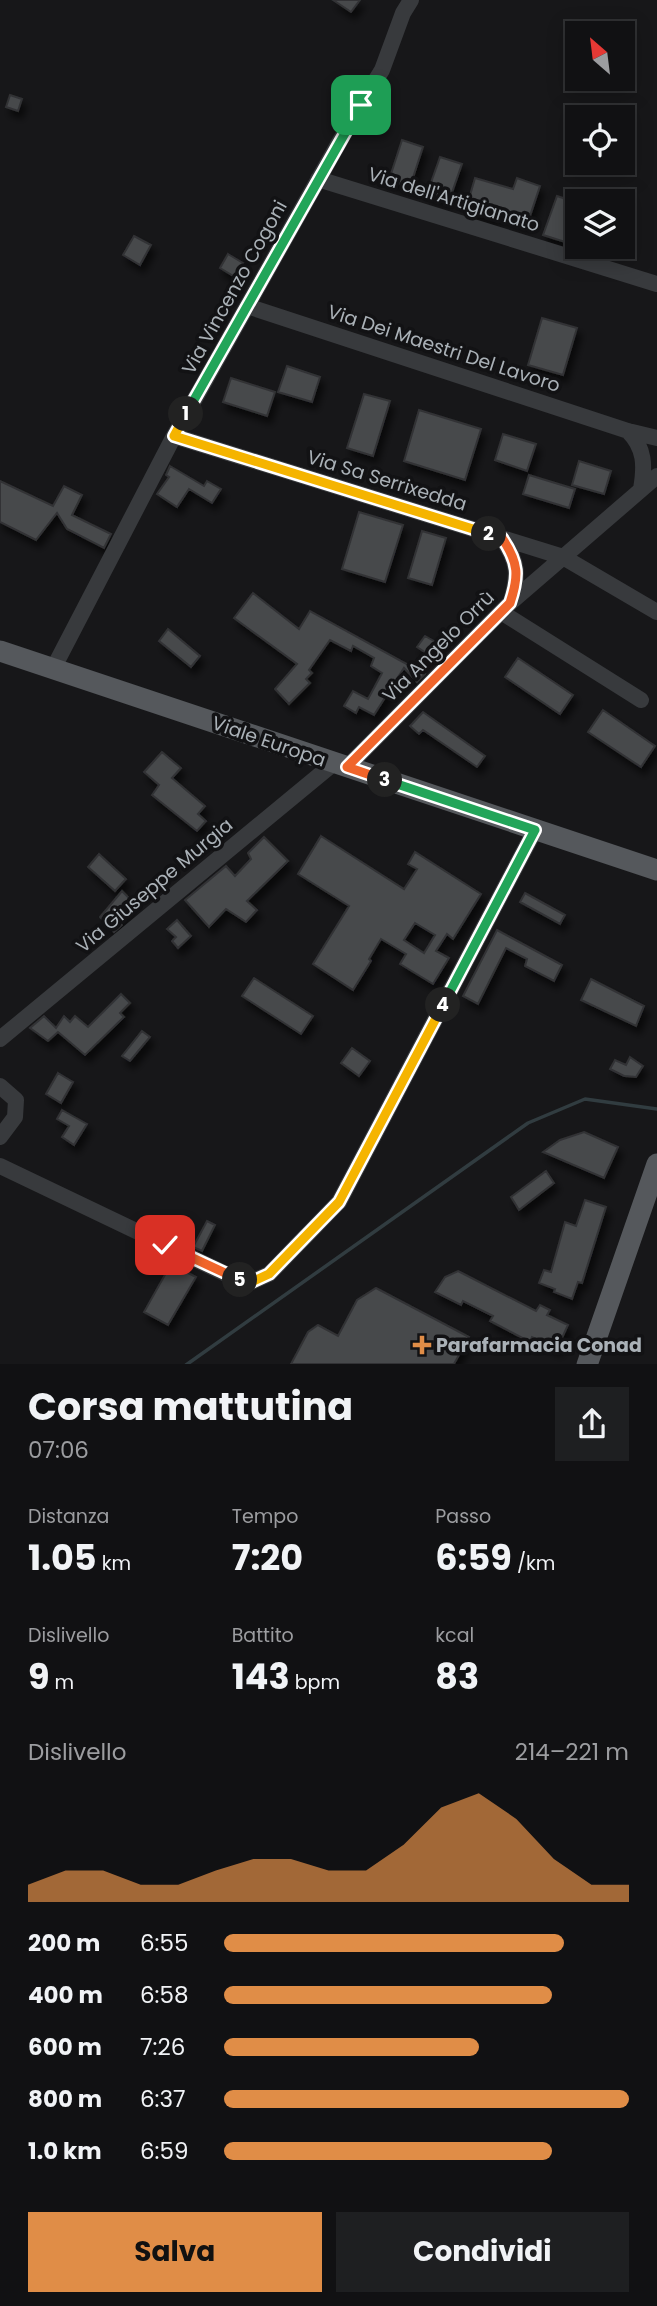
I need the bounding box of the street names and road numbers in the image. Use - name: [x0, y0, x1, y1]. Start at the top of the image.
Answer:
- street label: Via dell'Artigianato: [365, 160, 543, 238]
- street label: Via Vincenzo Cogoni: [175, 195, 294, 379]
- street label: Via Dei Maestri Del Lavoro: [324, 298, 564, 399]
- street label: Via Sa Serrixedda: [304, 443, 470, 518]
- street label: Via Angelo Orrù: [376, 584, 500, 708]
- street label: Viale Europa: [208, 709, 329, 774]
- street label: Via Giuseppe Murgia: [70, 812, 239, 959]

